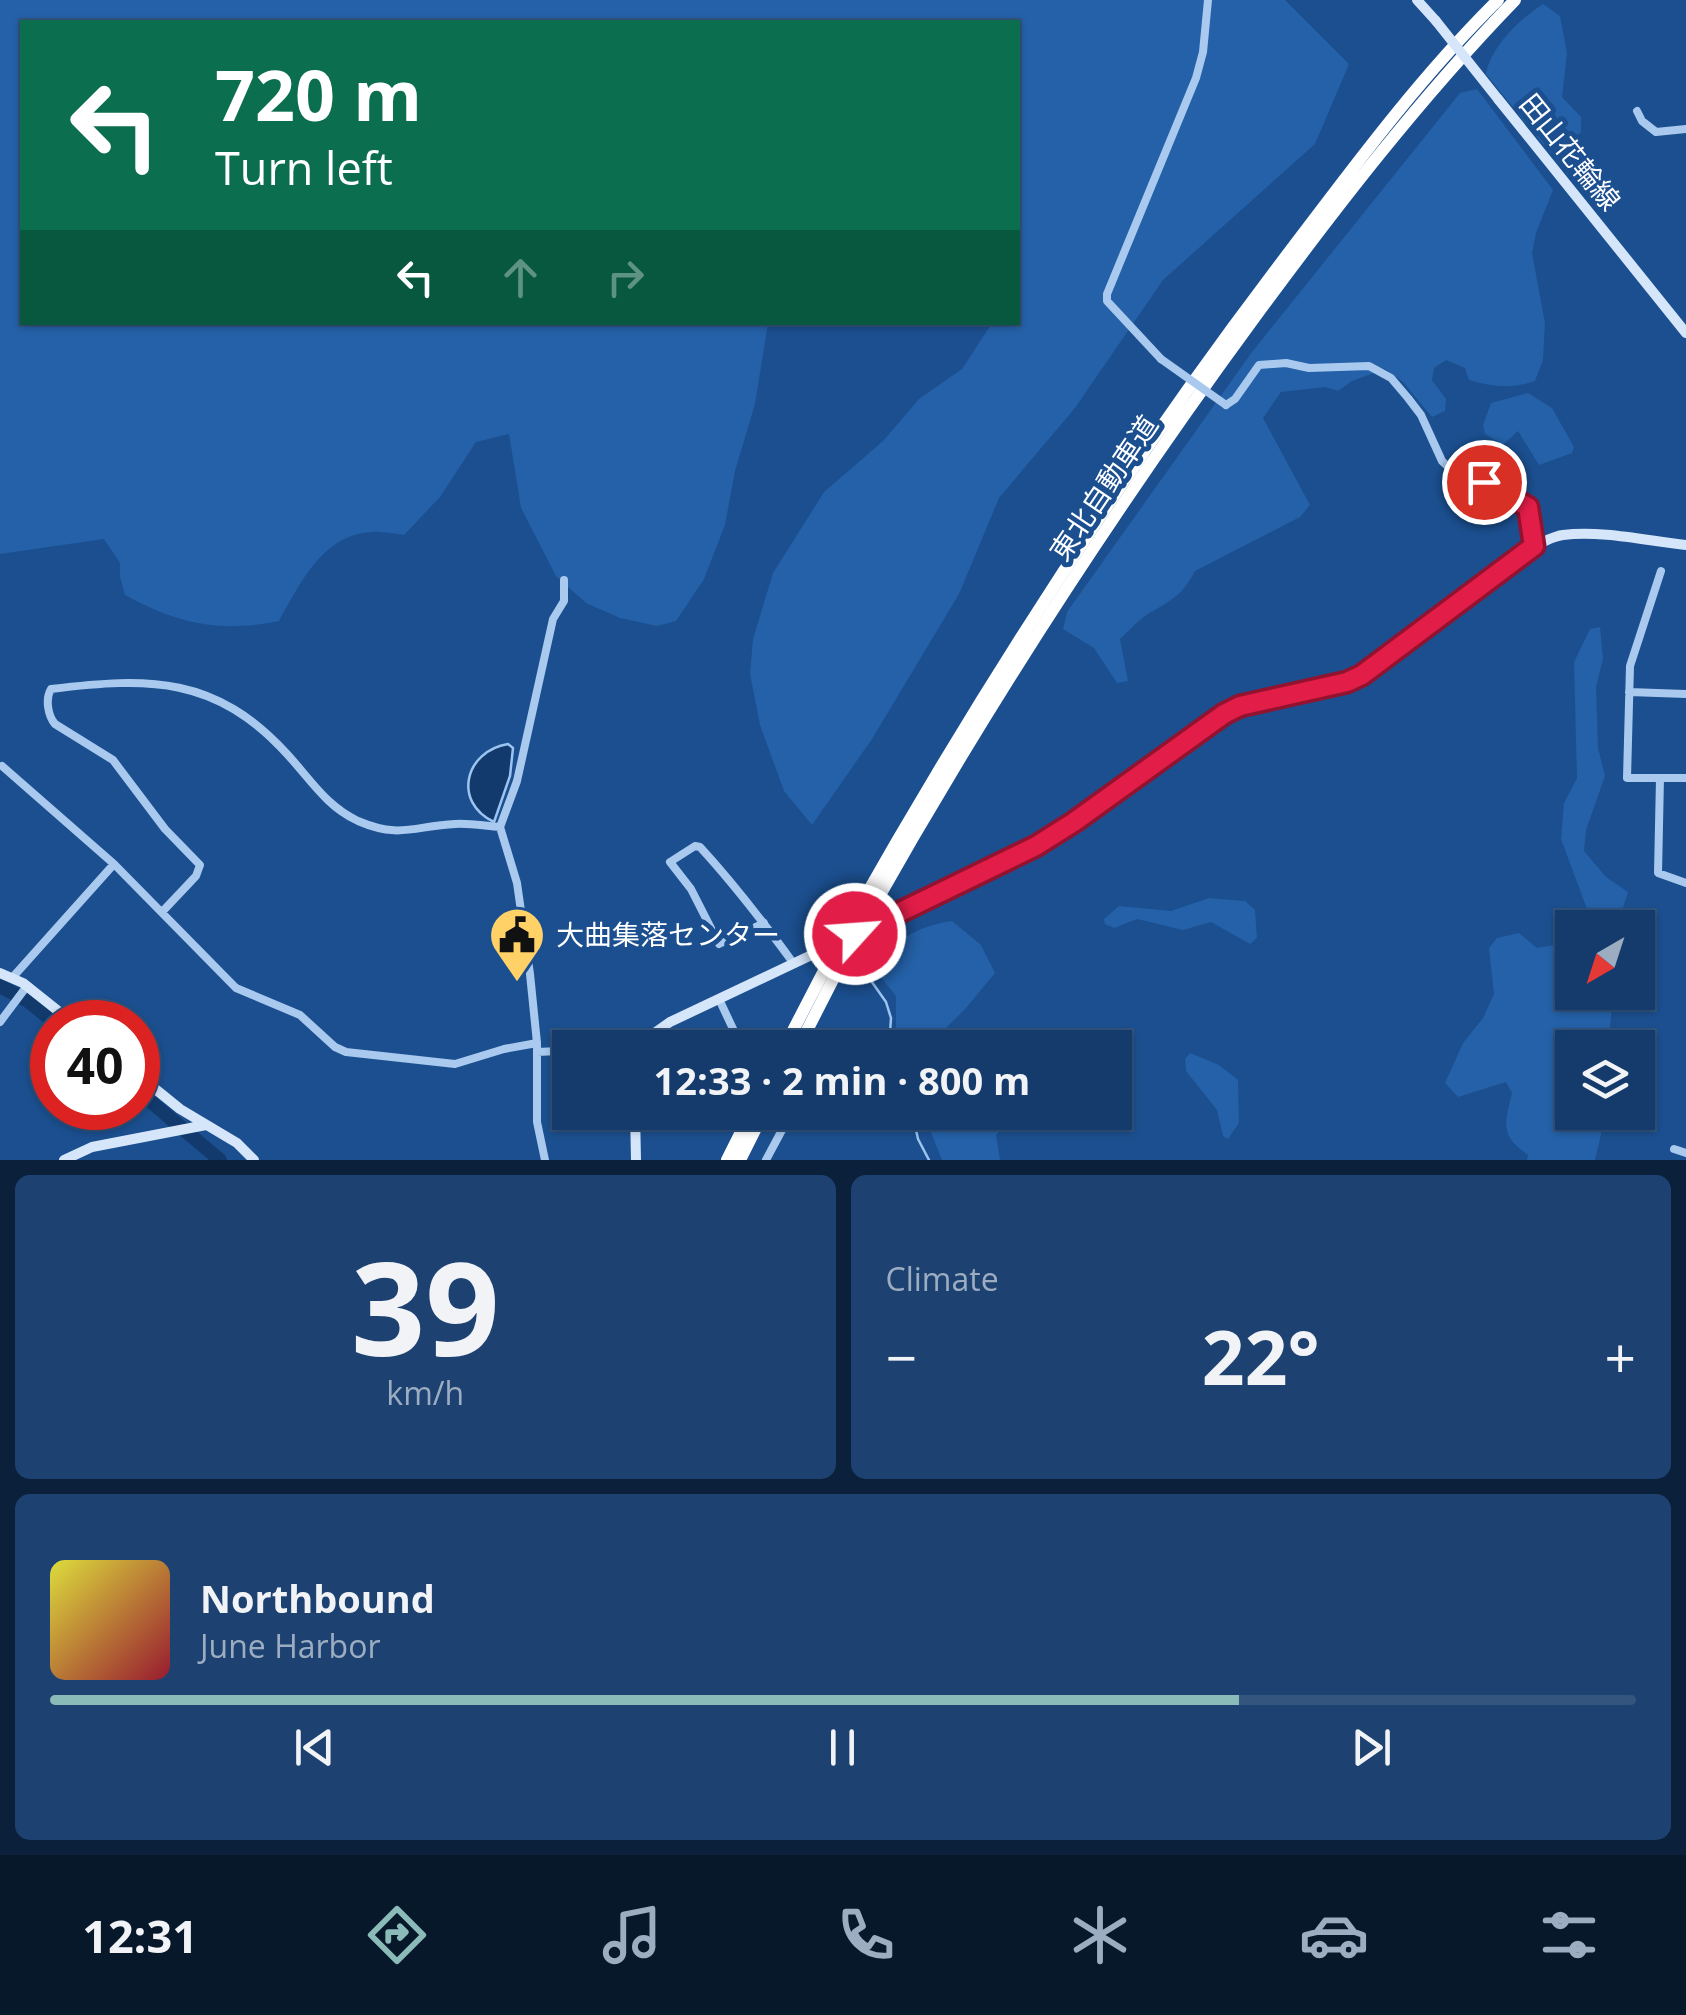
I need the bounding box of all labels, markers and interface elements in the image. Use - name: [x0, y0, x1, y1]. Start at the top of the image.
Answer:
- text: 720 m: [215, 46, 422, 142]
- icon: left: [50, 60, 180, 190]
- street label: 田山花輪線: [1512, 85, 1630, 218]
- text: Turn left: [215, 137, 393, 198]
- icon: left: [388, 250, 443, 305]
- icon: ahead: [493, 250, 548, 305]
- icon: right: [598, 250, 653, 305]
- street label: 東北自動車道: [1040, 407, 1166, 568]
- pin: [1442, 440, 1527, 525]
- icon: arrive: [1457, 455, 1512, 510]
- position arrow: [803, 882, 907, 986]
- public building icon: 大曲集落センター: [487, 905, 547, 984]
- north arrow: [1555, 910, 1655, 1010]
- map controls: [1555, 910, 1655, 1130]
- place label: 大曲集落センター: [556, 915, 780, 953]
- speed limit sign: 40: [30, 1000, 160, 1130]
- button: layers: [1555, 1030, 1655, 1130]
- text: 12:33 · 2 min · 800 m: [654, 1054, 1030, 1106]
- text: 39: [351, 1217, 500, 1394]
- text: Climate: [886, 1257, 999, 1300]
- text: 22°: [1202, 1305, 1320, 1407]
- text: −: [886, 1319, 917, 1394]
- text: +: [1605, 1319, 1636, 1394]
- text: km/h: [386, 1371, 464, 1414]
- text: Northbound: [200, 1572, 435, 1624]
- text: June Harbor: [200, 1624, 380, 1667]
- icon: previous: [287, 1720, 342, 1775]
- icon: pause: [815, 1720, 870, 1775]
- icon: next: [1344, 1720, 1399, 1775]
- icon: directions: [362, 1900, 432, 1970]
- icon: music: [597, 1900, 667, 1970]
- icon: phone: [831, 1900, 901, 1970]
- icon: climate: [1065, 1900, 1135, 1970]
- icon: car: [1299, 1900, 1369, 1970]
- icon: filters: [1534, 1900, 1604, 1970]
- text: 12:31: [82, 1905, 198, 1966]

